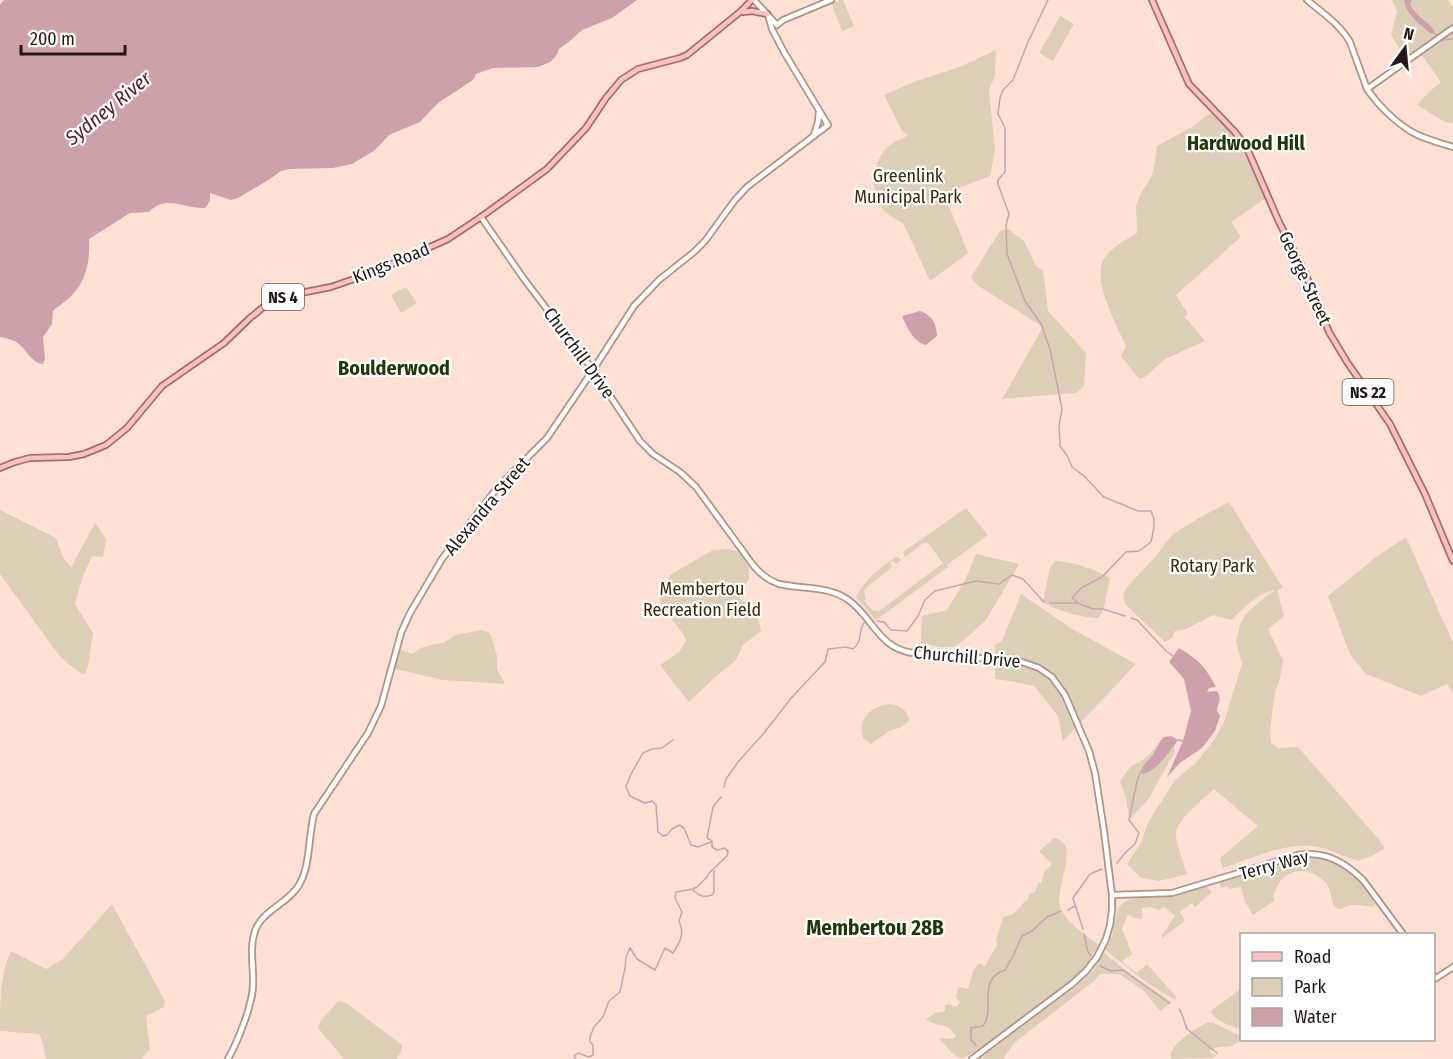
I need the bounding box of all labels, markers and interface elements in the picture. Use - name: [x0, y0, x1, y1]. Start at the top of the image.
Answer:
- scale bar: [21, 18, 124, 56]
- north arrow: [1375, 18, 1435, 78]
- text: N: [1402, 24, 1416, 44]
- text: 200 m: [30, 28, 75, 50]
- water label: Sydney River: [59, 65, 157, 150]
- district label: Hardwood Hill: [1187, 131, 1306, 155]
- park label: Greenlink Municipal Park: [854, 165, 962, 208]
- street label: George Street: [1274, 228, 1336, 328]
- street label: Kings Road: [349, 238, 433, 288]
- road number: NS 4: [262, 284, 304, 310]
- street label: Churchill Drive: [539, 303, 619, 403]
- district label: Boulderwood: [338, 356, 450, 380]
- road number: NS 22: [1342, 379, 1394, 405]
- street label: Alexandra Street: [440, 452, 535, 560]
- park label: Rotary Park: [1170, 555, 1255, 577]
- park label: Membertou Recreation Field: [643, 578, 761, 621]
- street label: Churchill Drive: [913, 641, 1021, 673]
- street label: Terry Way: [1237, 845, 1311, 885]
- district label: Membertou 28B: [806, 915, 944, 941]
- legend: [1240, 933, 1435, 1041]
- text: Road: [1294, 946, 1331, 968]
- text: Park: [1294, 976, 1327, 998]
- text: Water: [1294, 1006, 1337, 1028]

